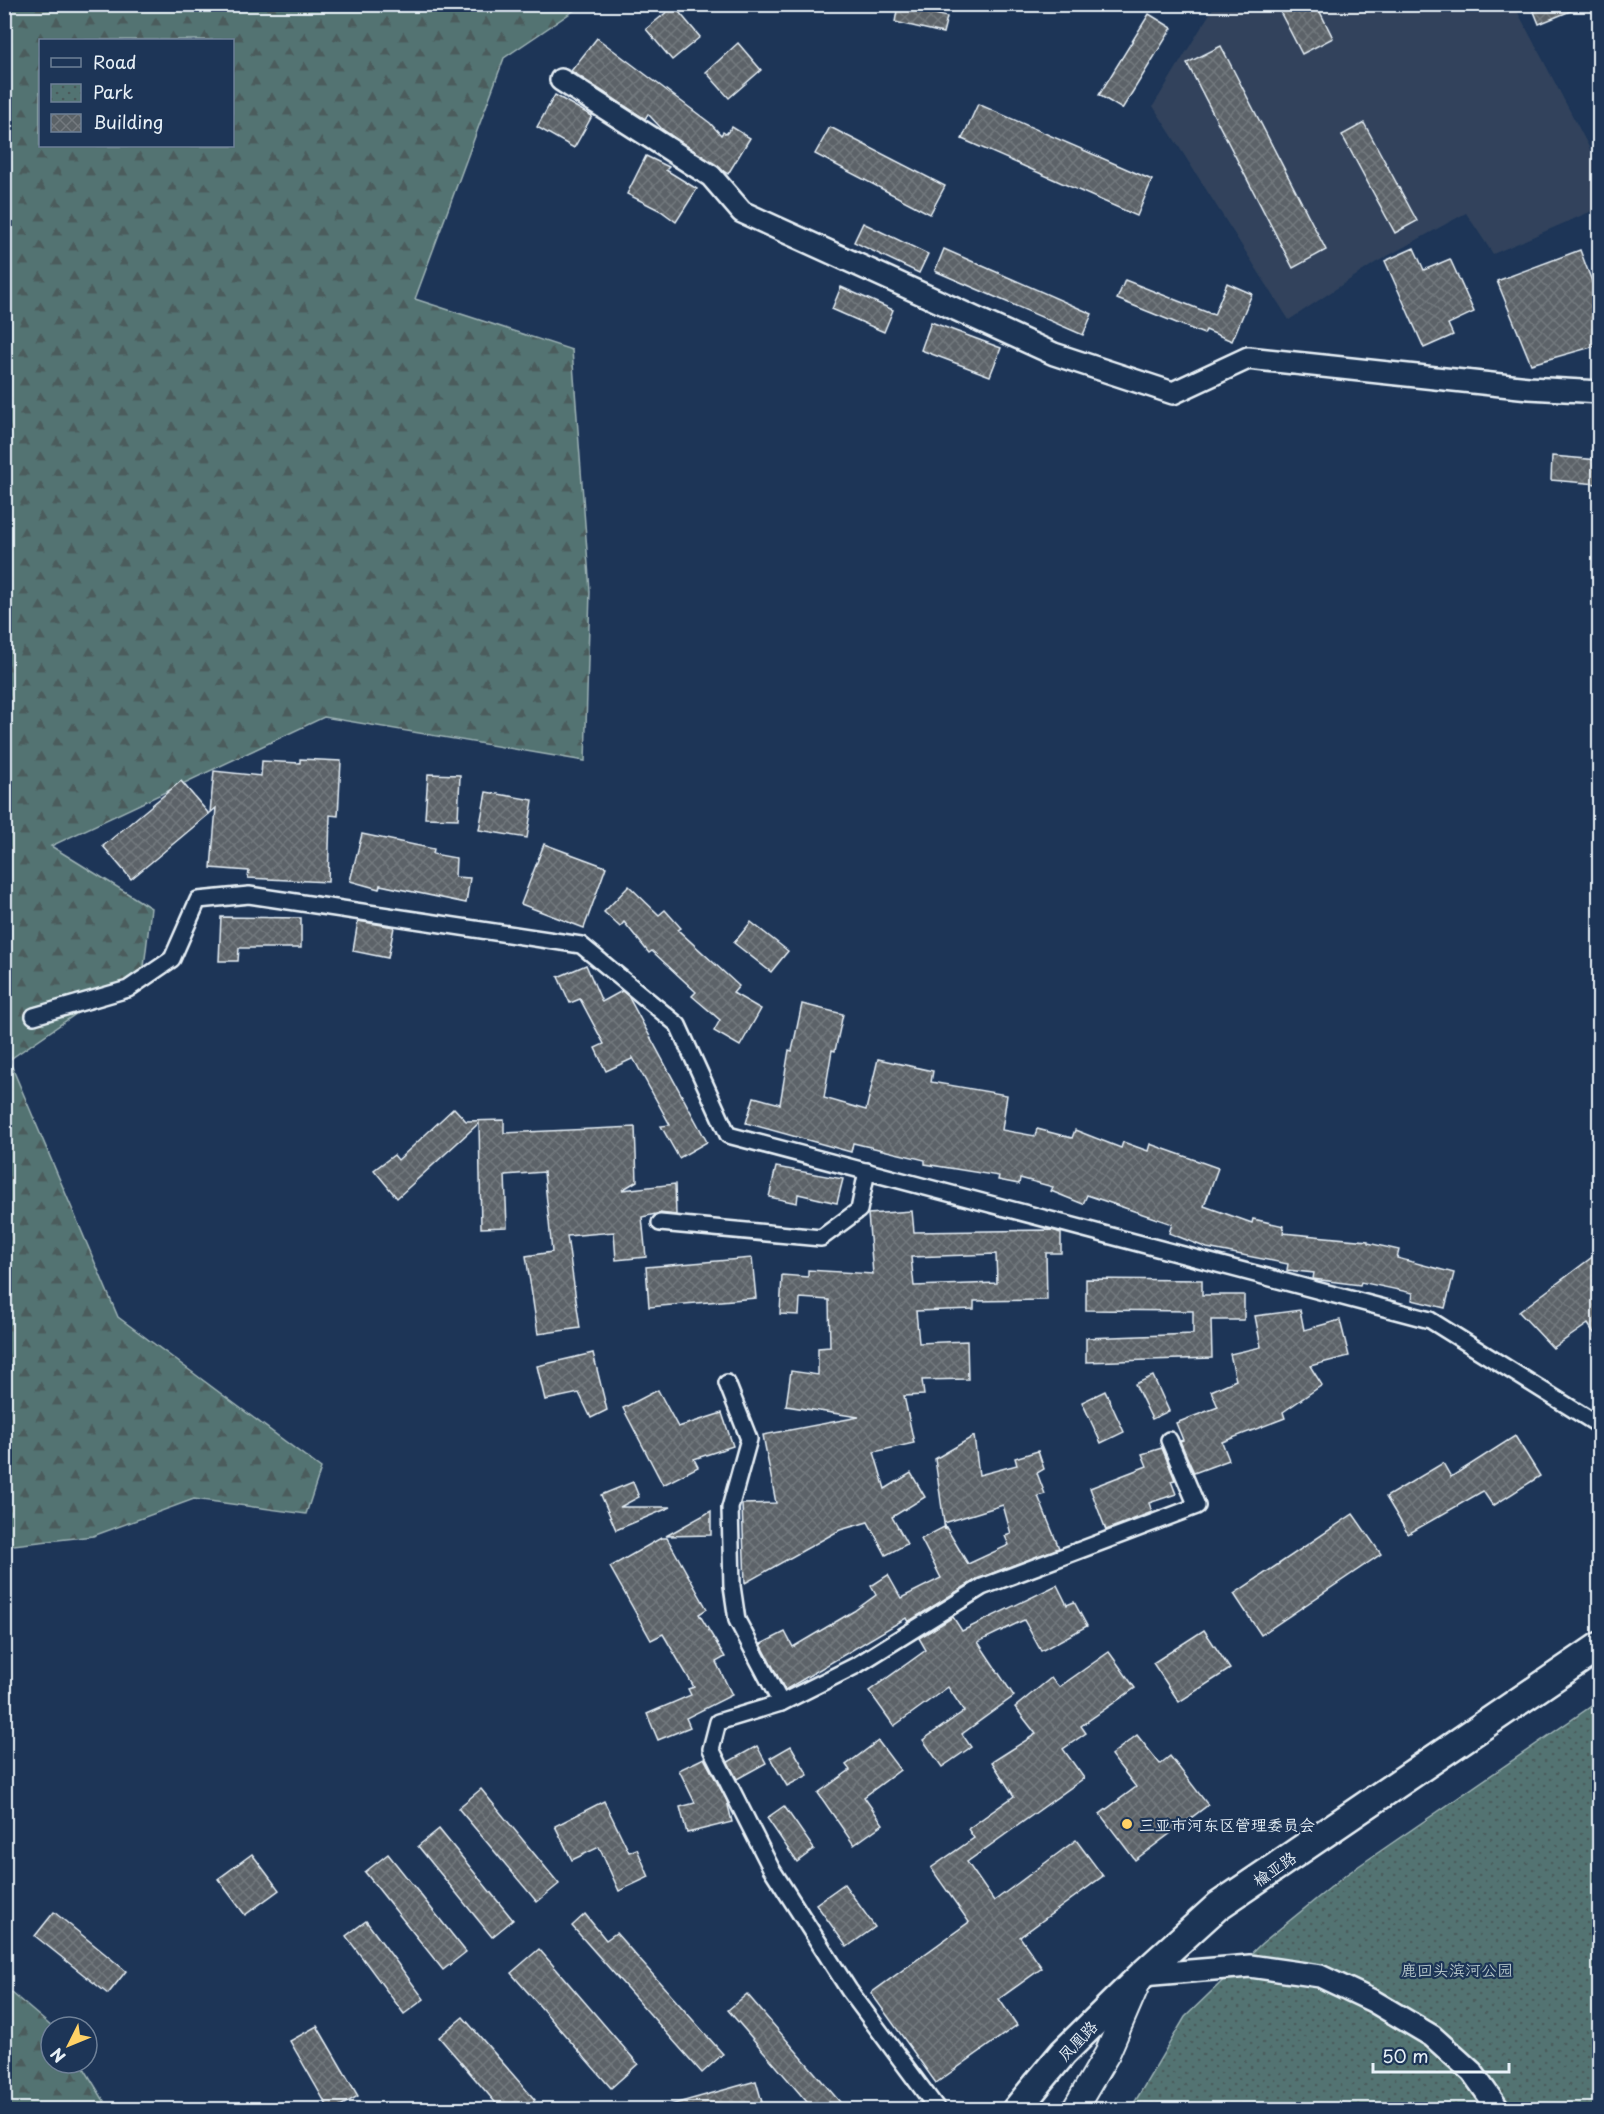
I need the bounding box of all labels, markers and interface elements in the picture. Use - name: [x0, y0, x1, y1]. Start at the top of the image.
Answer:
- legend: [39, 39, 234, 147]
- text: Road: [93, 48, 137, 75]
- text: Park: [93, 78, 133, 105]
- text: Building: [93, 108, 163, 135]
- place label: 三亚市河东区管理委员会: [1139, 1812, 1315, 1836]
- marker: 三亚市河东区管理委员会: [1120, 1817, 1134, 1831]
- street label: 榆亚路: [1247, 1845, 1301, 1891]
- park label: 鹿回头滨河公园: [1401, 1957, 1513, 1981]
- street label: 凤凰路: [1052, 2014, 1102, 2066]
- north arrow: [39, 2015, 99, 2075]
- scale bar: [1373, 2036, 1510, 2074]
- text: 50 m: [1382, 2042, 1429, 2069]
- text: N: [44, 2043, 70, 2069]

